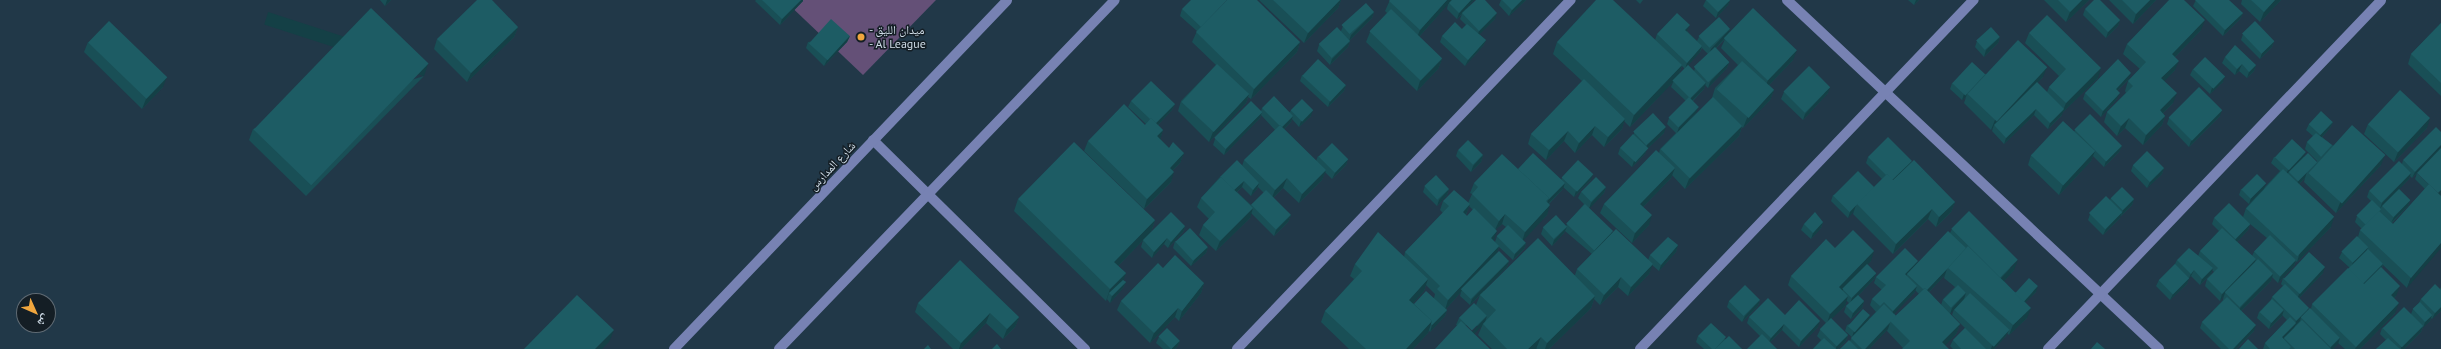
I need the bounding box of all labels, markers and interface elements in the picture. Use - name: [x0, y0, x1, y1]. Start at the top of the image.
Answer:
- place label: - ميدان الليق - Al League: [869, 23, 927, 51]
- marker: - ميدان الليق - Al League: [856, 32, 866, 42]
- street label: شارع المدارس: [806, 139, 858, 193]
- north arrow: [16, 293, 56, 333]
- text: ش: [35, 312, 53, 330]

